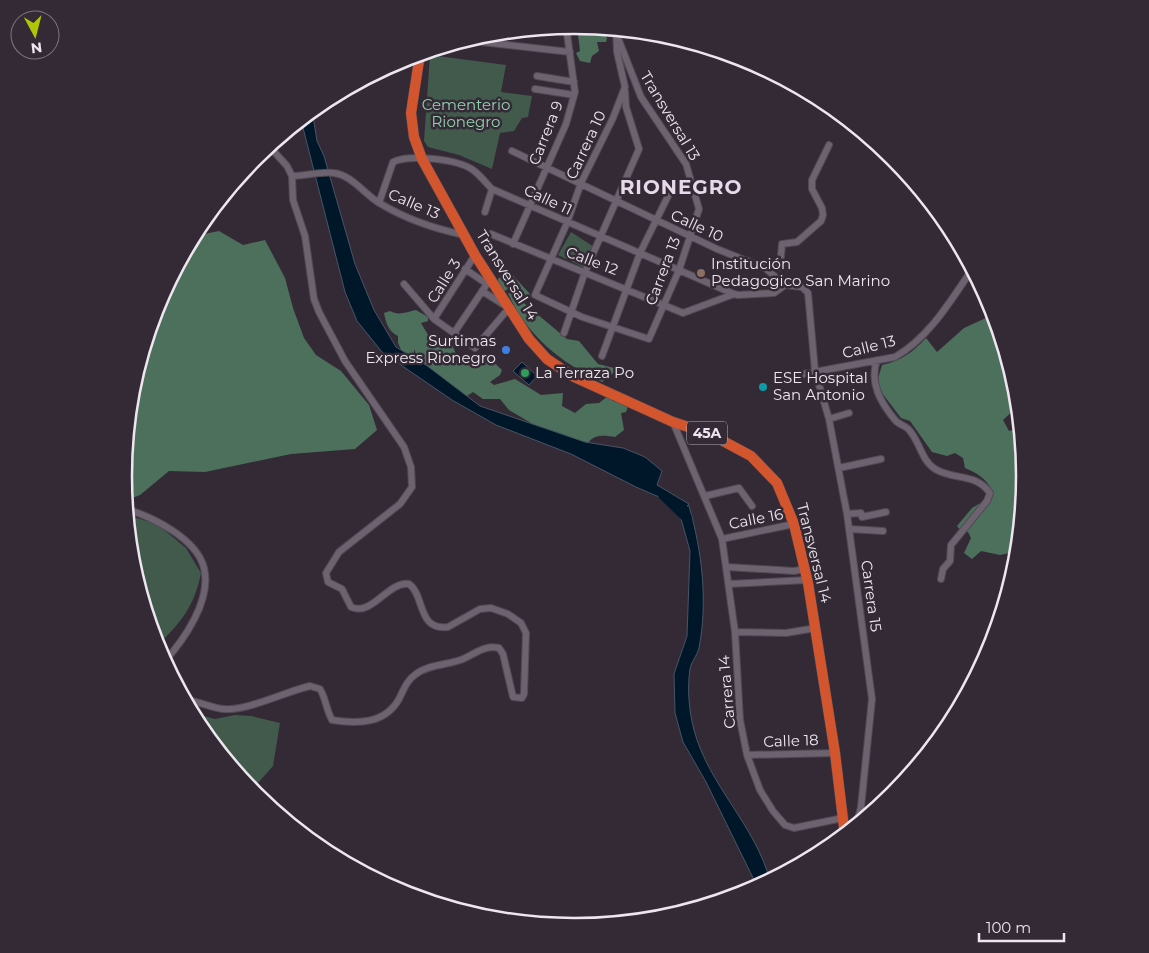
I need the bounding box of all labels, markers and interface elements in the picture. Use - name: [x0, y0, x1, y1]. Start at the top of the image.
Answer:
- north arrow: [10, 10, 60, 60]
- text: N: [30, 38, 43, 58]
- street label: Transversal 13: [636, 68, 705, 164]
- park label: Cementerio Rionegro: [422, 95, 510, 131]
- street label: Carrera 9: [524, 98, 567, 168]
- street label: Carrera 10: [561, 107, 610, 182]
- district label: RIONEGRO: [620, 175, 742, 199]
- street label: Calle 11: [521, 180, 575, 219]
- street label: Calle 13: [385, 184, 443, 223]
- street label: Calle 10: [668, 205, 727, 246]
- street label: Transversal 14: [472, 226, 543, 323]
- street label: Carrera 13: [641, 234, 684, 308]
- street label: Calle 12: [563, 242, 621, 279]
- place label: Institución Pedagogico San Marino: [711, 254, 890, 290]
- street label: Calle 3: [423, 255, 465, 307]
- marker: Institución Pedagogico San Marino: [695, 267, 707, 279]
- place label: Surtimas Express Rionegro: [366, 331, 496, 367]
- street label: Calle 13: [840, 331, 898, 362]
- marker: Surtimas Express Rionegro: [500, 344, 512, 356]
- place label: La Terraza Po: [535, 363, 634, 382]
- marker: La Terraza Po: [519, 367, 531, 379]
- place label: ESE Hospital San Antonio: [773, 368, 868, 404]
- marker: ESE Hospital San Antonio: [757, 381, 769, 393]
- road number: 45A: [687, 422, 727, 444]
- street label: Transversal 14: [793, 501, 836, 605]
- street label: Calle 16: [727, 504, 785, 533]
- street label: Carrera 15: [857, 559, 886, 633]
- street label: Carrera 14: [714, 654, 739, 730]
- street label: Calle 18: [763, 730, 819, 751]
- scale bar: [979, 910, 1064, 942]
- text: 100 m: [986, 918, 1031, 937]

